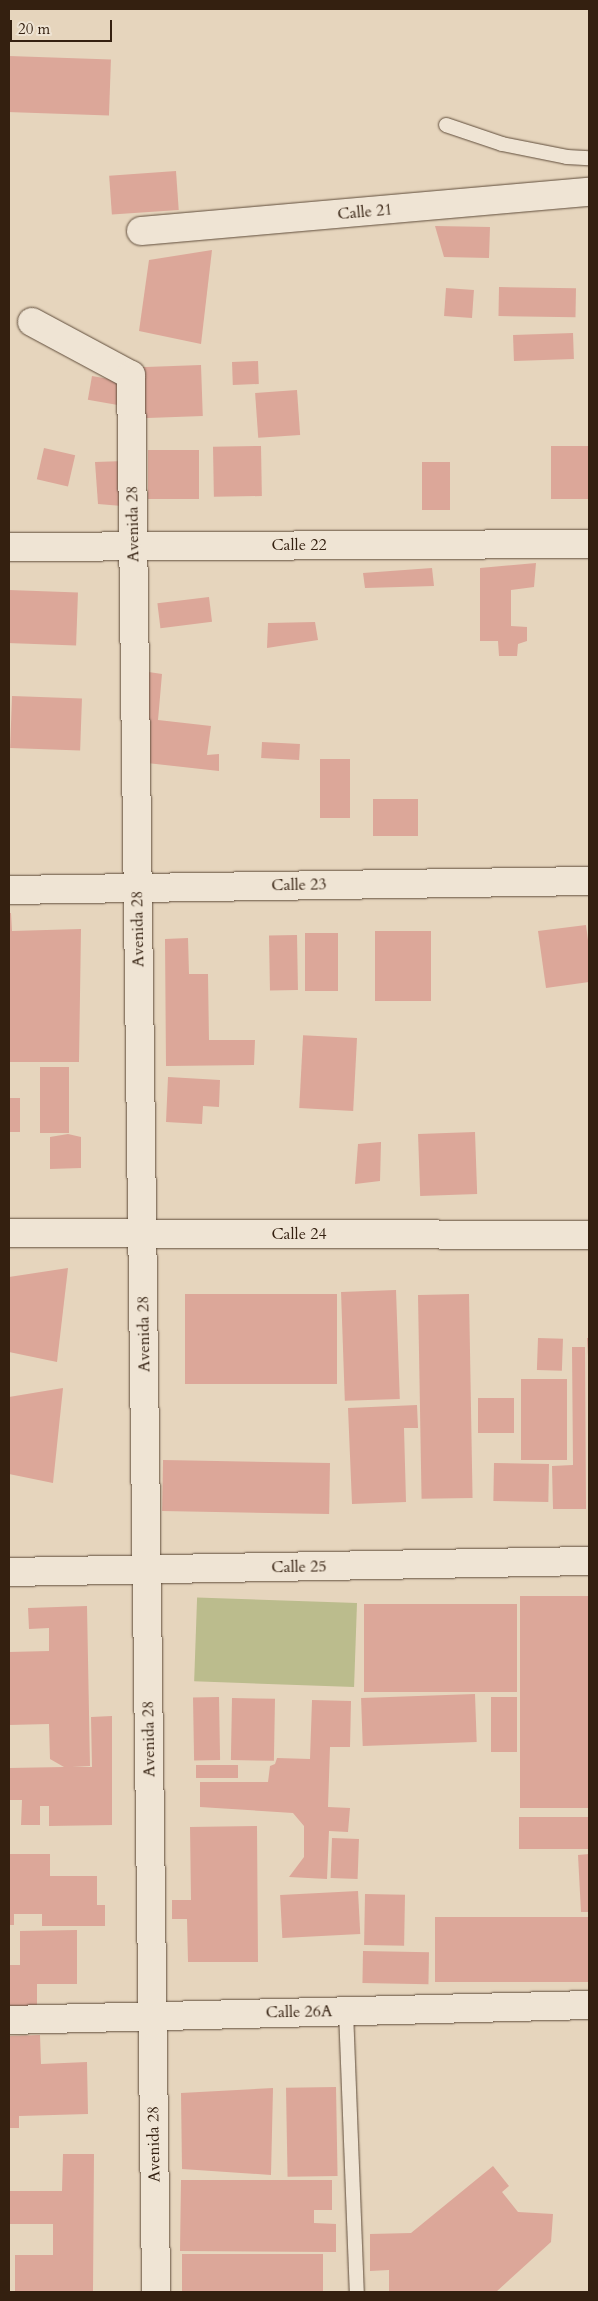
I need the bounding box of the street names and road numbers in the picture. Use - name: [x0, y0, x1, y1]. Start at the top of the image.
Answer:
- street label: Calle 21: [337, 200, 393, 224]
- street label: Avenida 28: [123, 486, 143, 562]
- street label: Calle 22: [271, 535, 327, 555]
- street label: Calle 23: [271, 875, 327, 895]
- street label: Avenida 28: [128, 891, 148, 967]
- street label: Calle 24: [271, 1224, 327, 1244]
- street label: Avenida 28: [134, 1296, 154, 1372]
- street label: Calle 25: [271, 1557, 327, 1577]
- street label: Avenida 28: [139, 1701, 159, 1777]
- street label: Calle 26A: [266, 2002, 332, 2022]
- street label: Avenida 28: [144, 2106, 164, 2182]

